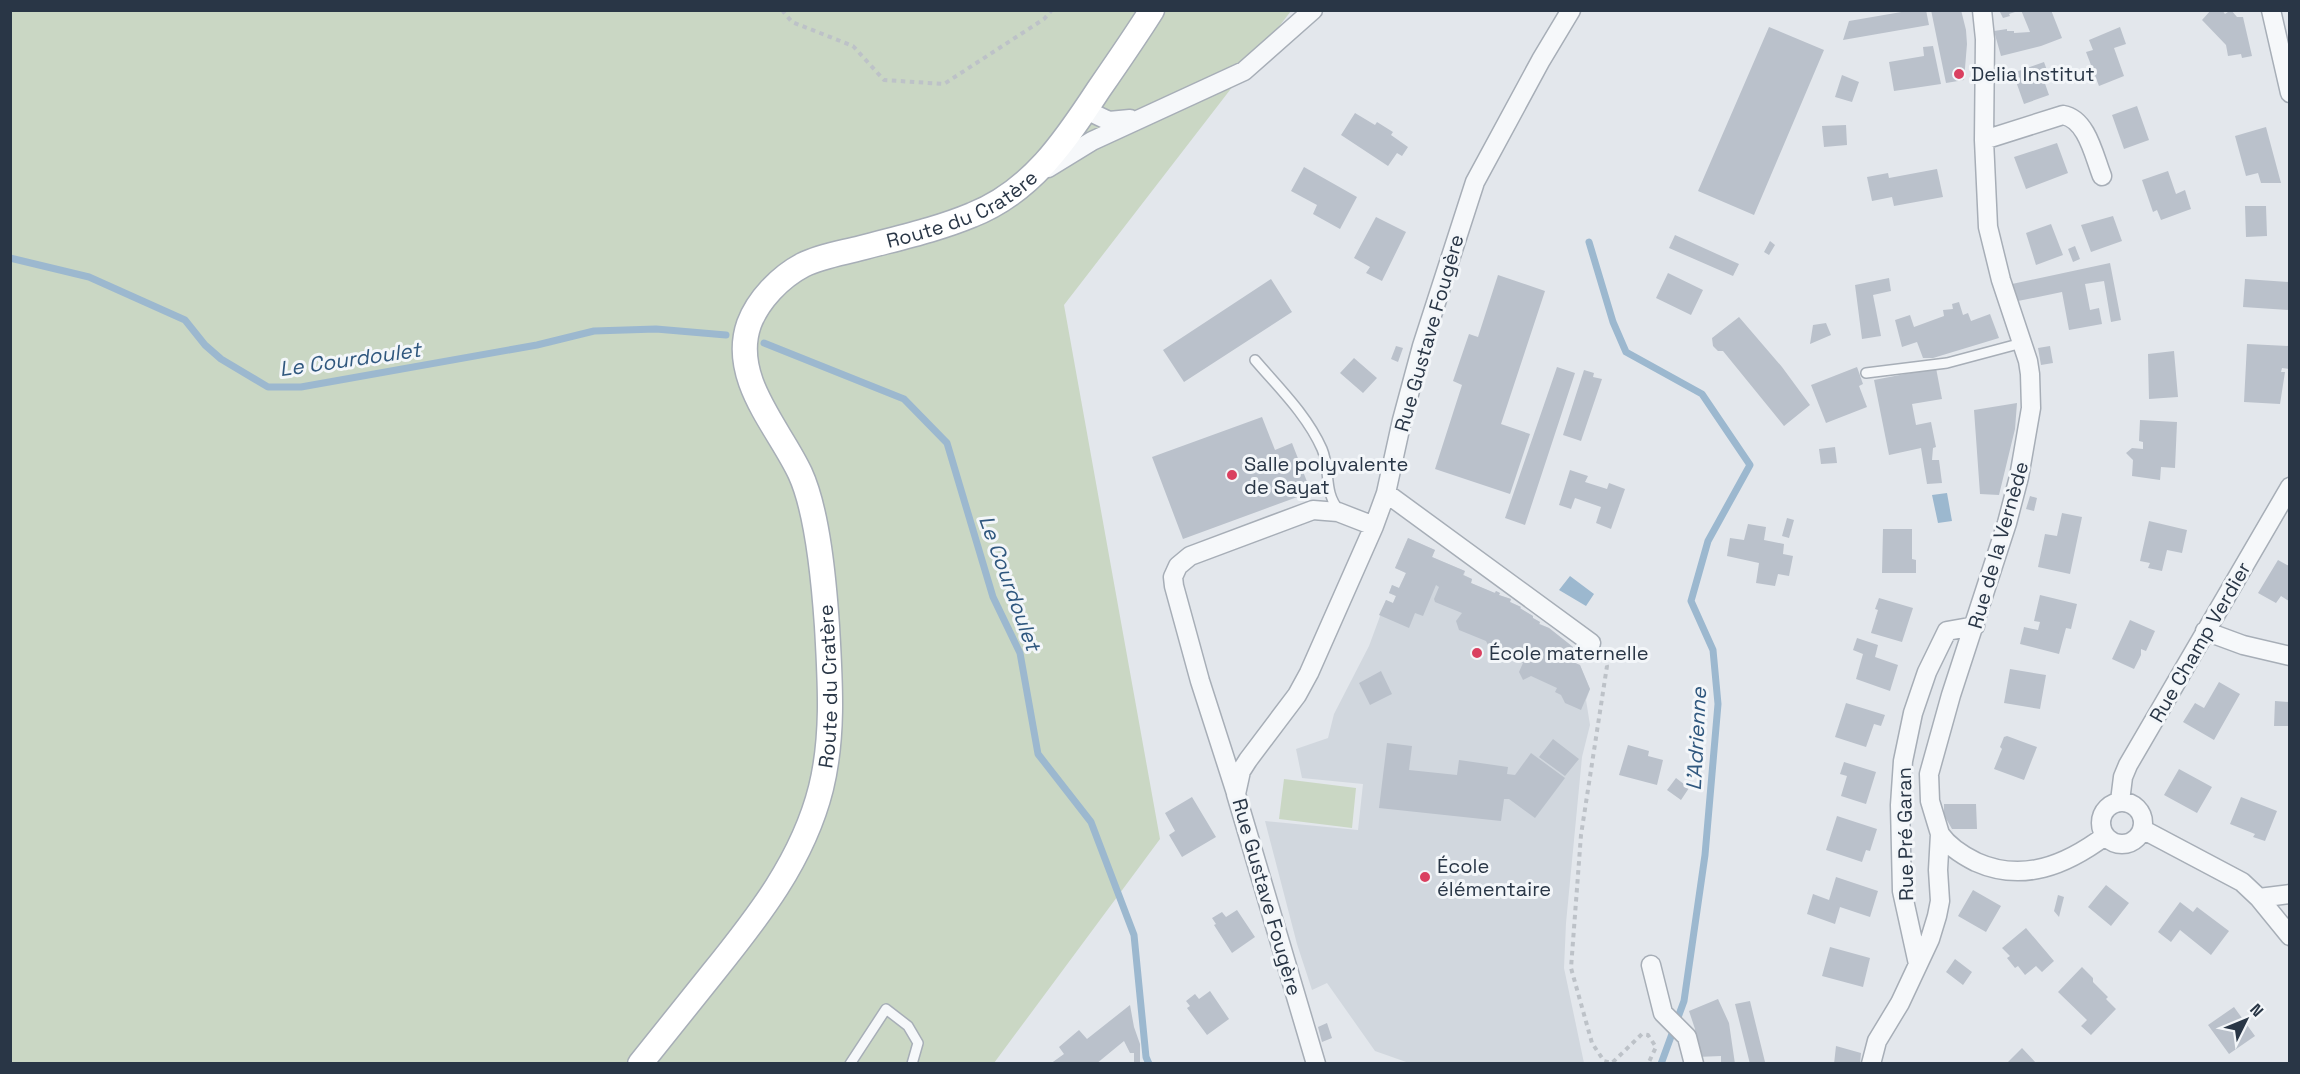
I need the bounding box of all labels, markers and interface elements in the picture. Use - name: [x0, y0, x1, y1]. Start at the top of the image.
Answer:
- place label: Delia Institut: [1971, 61, 2095, 87]
- marker: Delia Institut: [1952, 67, 1966, 81]
- street label: Route du Cratère: [884, 165, 1043, 254]
- street label: Rue Gustave Fougère: [1388, 231, 1470, 435]
- water label: Le Courdoulet: [278, 335, 425, 382]
- place label: Salle polyvalente de Sayat: [1244, 451, 1408, 500]
- street label: Rue de la Vernède: [1962, 458, 2034, 632]
- marker: Salle polyvalente de Sayat: [1225, 468, 1239, 482]
- water label: Le Courdoulet: [973, 512, 1048, 657]
- street label: Rue Champ Verdier: [2143, 557, 2257, 727]
- street label: Route du Cratère: [812, 604, 843, 770]
- place label: École maternelle: [1489, 640, 1649, 666]
- marker: École maternelle: [1470, 646, 1484, 660]
- water label: L'Adrienne: [1680, 685, 1712, 791]
- street label: Rue Pré Garan: [1891, 767, 1919, 901]
- street label: Rue Gustave Fougère: [1226, 795, 1308, 999]
- place label: École élémentaire: [1437, 853, 1551, 902]
- marker: École élémentaire: [1418, 870, 1432, 884]
- north arrow: [2216, 990, 2276, 1050]
- text: N: [2245, 999, 2268, 1021]

